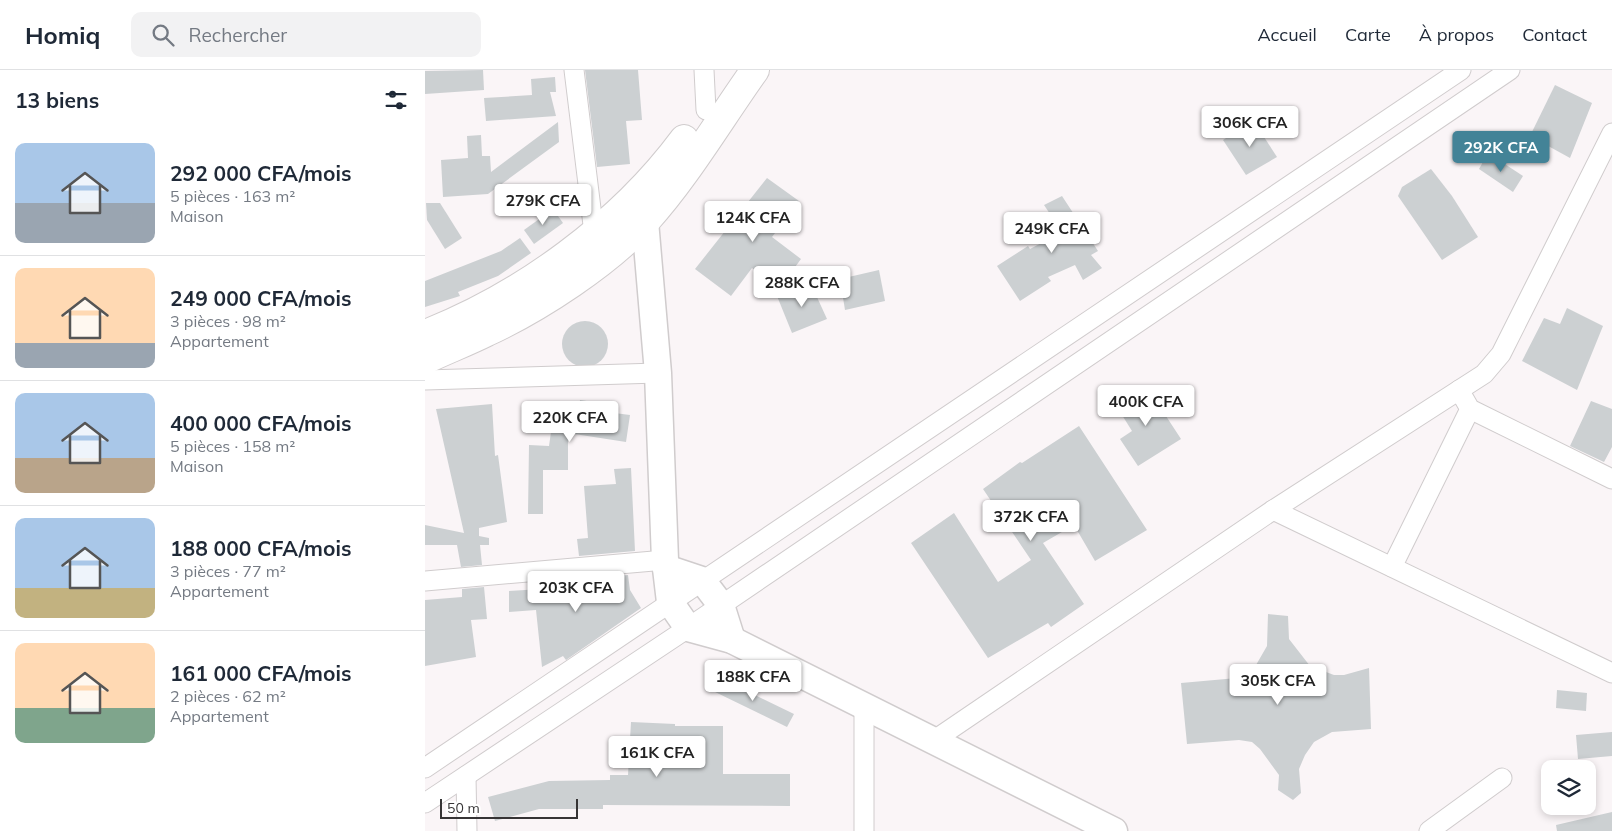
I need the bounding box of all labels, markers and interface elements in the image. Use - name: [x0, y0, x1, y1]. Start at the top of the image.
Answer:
- search box: [131, 12, 481, 57]
- text: Homiq: [25, 20, 101, 50]
- icon: search: [149, 21, 177, 49]
- text: Rechercher: [189, 23, 287, 47]
- text: Accueil: [1257, 23, 1317, 46]
- text: Carte: [1345, 23, 1391, 46]
- text: À propos: [1419, 23, 1494, 46]
- text: Contact: [1522, 23, 1587, 46]
- icon: filters: [382, 86, 410, 114]
- text: 13 biens: [15, 87, 99, 113]
- pin: 306K CFA: [1198, 106, 1302, 148]
- text: 306K CFA: [1212, 112, 1288, 132]
- pin: 292K CFA: [1449, 131, 1553, 173]
- text: 292K CFA: [1463, 137, 1539, 157]
- text: 292 000 CFA/mois: [170, 160, 351, 186]
- icon: home: [55, 163, 115, 223]
- pin: 279K CFA: [491, 184, 595, 226]
- text: 5 pièces · 163 m²: [170, 186, 295, 206]
- text: 279K CFA: [505, 190, 581, 210]
- pin: 124K CFA: [701, 200, 805, 243]
- text: Maison: [170, 206, 224, 226]
- text: 124K CFA: [715, 207, 791, 227]
- pin: 249K CFA: [1000, 212, 1104, 254]
- text: 249K CFA: [1014, 218, 1090, 238]
- pin: 288K CFA: [750, 266, 854, 308]
- text: 288K CFA: [764, 272, 840, 292]
- text: 249 000 CFA/mois: [170, 285, 351, 311]
- icon: home: [55, 288, 115, 348]
- text: 3 pièces · 98 m²: [170, 311, 286, 331]
- text: Appartement: [170, 331, 269, 351]
- pin: 400K CFA: [1094, 384, 1198, 427]
- text: 400K CFA: [1108, 391, 1184, 411]
- pin: 220K CFA: [518, 400, 622, 443]
- text: 220K CFA: [532, 407, 608, 427]
- text: 400 000 CFA/mois: [170, 410, 351, 436]
- icon: home: [55, 413, 115, 473]
- text: 5 pièces · 158 m²: [170, 436, 295, 456]
- text: Maison: [170, 456, 224, 476]
- pin: 372K CFA: [979, 500, 1083, 542]
- text: 372K CFA: [993, 506, 1069, 526]
- text: 188 000 CFA/mois: [170, 535, 351, 561]
- icon: home: [55, 538, 115, 598]
- text: 3 pièces · 77 m²: [170, 561, 286, 581]
- pin: 203K CFA: [524, 570, 628, 613]
- text: 203K CFA: [538, 577, 614, 597]
- text: Appartement: [170, 581, 269, 601]
- text: 161 000 CFA/mois: [170, 660, 351, 686]
- pin: 188K CFA: [701, 660, 805, 702]
- icon: home: [55, 663, 115, 723]
- pin: 305K CFA: [1226, 664, 1330, 706]
- text: 188K CFA: [715, 666, 791, 686]
- text: 305K CFA: [1240, 670, 1316, 690]
- text: 2 pièces · 62 m²: [170, 686, 286, 706]
- text: Appartement: [170, 706, 269, 726]
- pin: 161K CFA: [605, 736, 709, 778]
- text: 161K CFA: [619, 742, 695, 762]
- map controls: [1541, 760, 1596, 815]
- button: layers: [1541, 760, 1596, 815]
- scale bar: [440, 796, 577, 819]
- text: 50 m: [447, 799, 480, 817]

